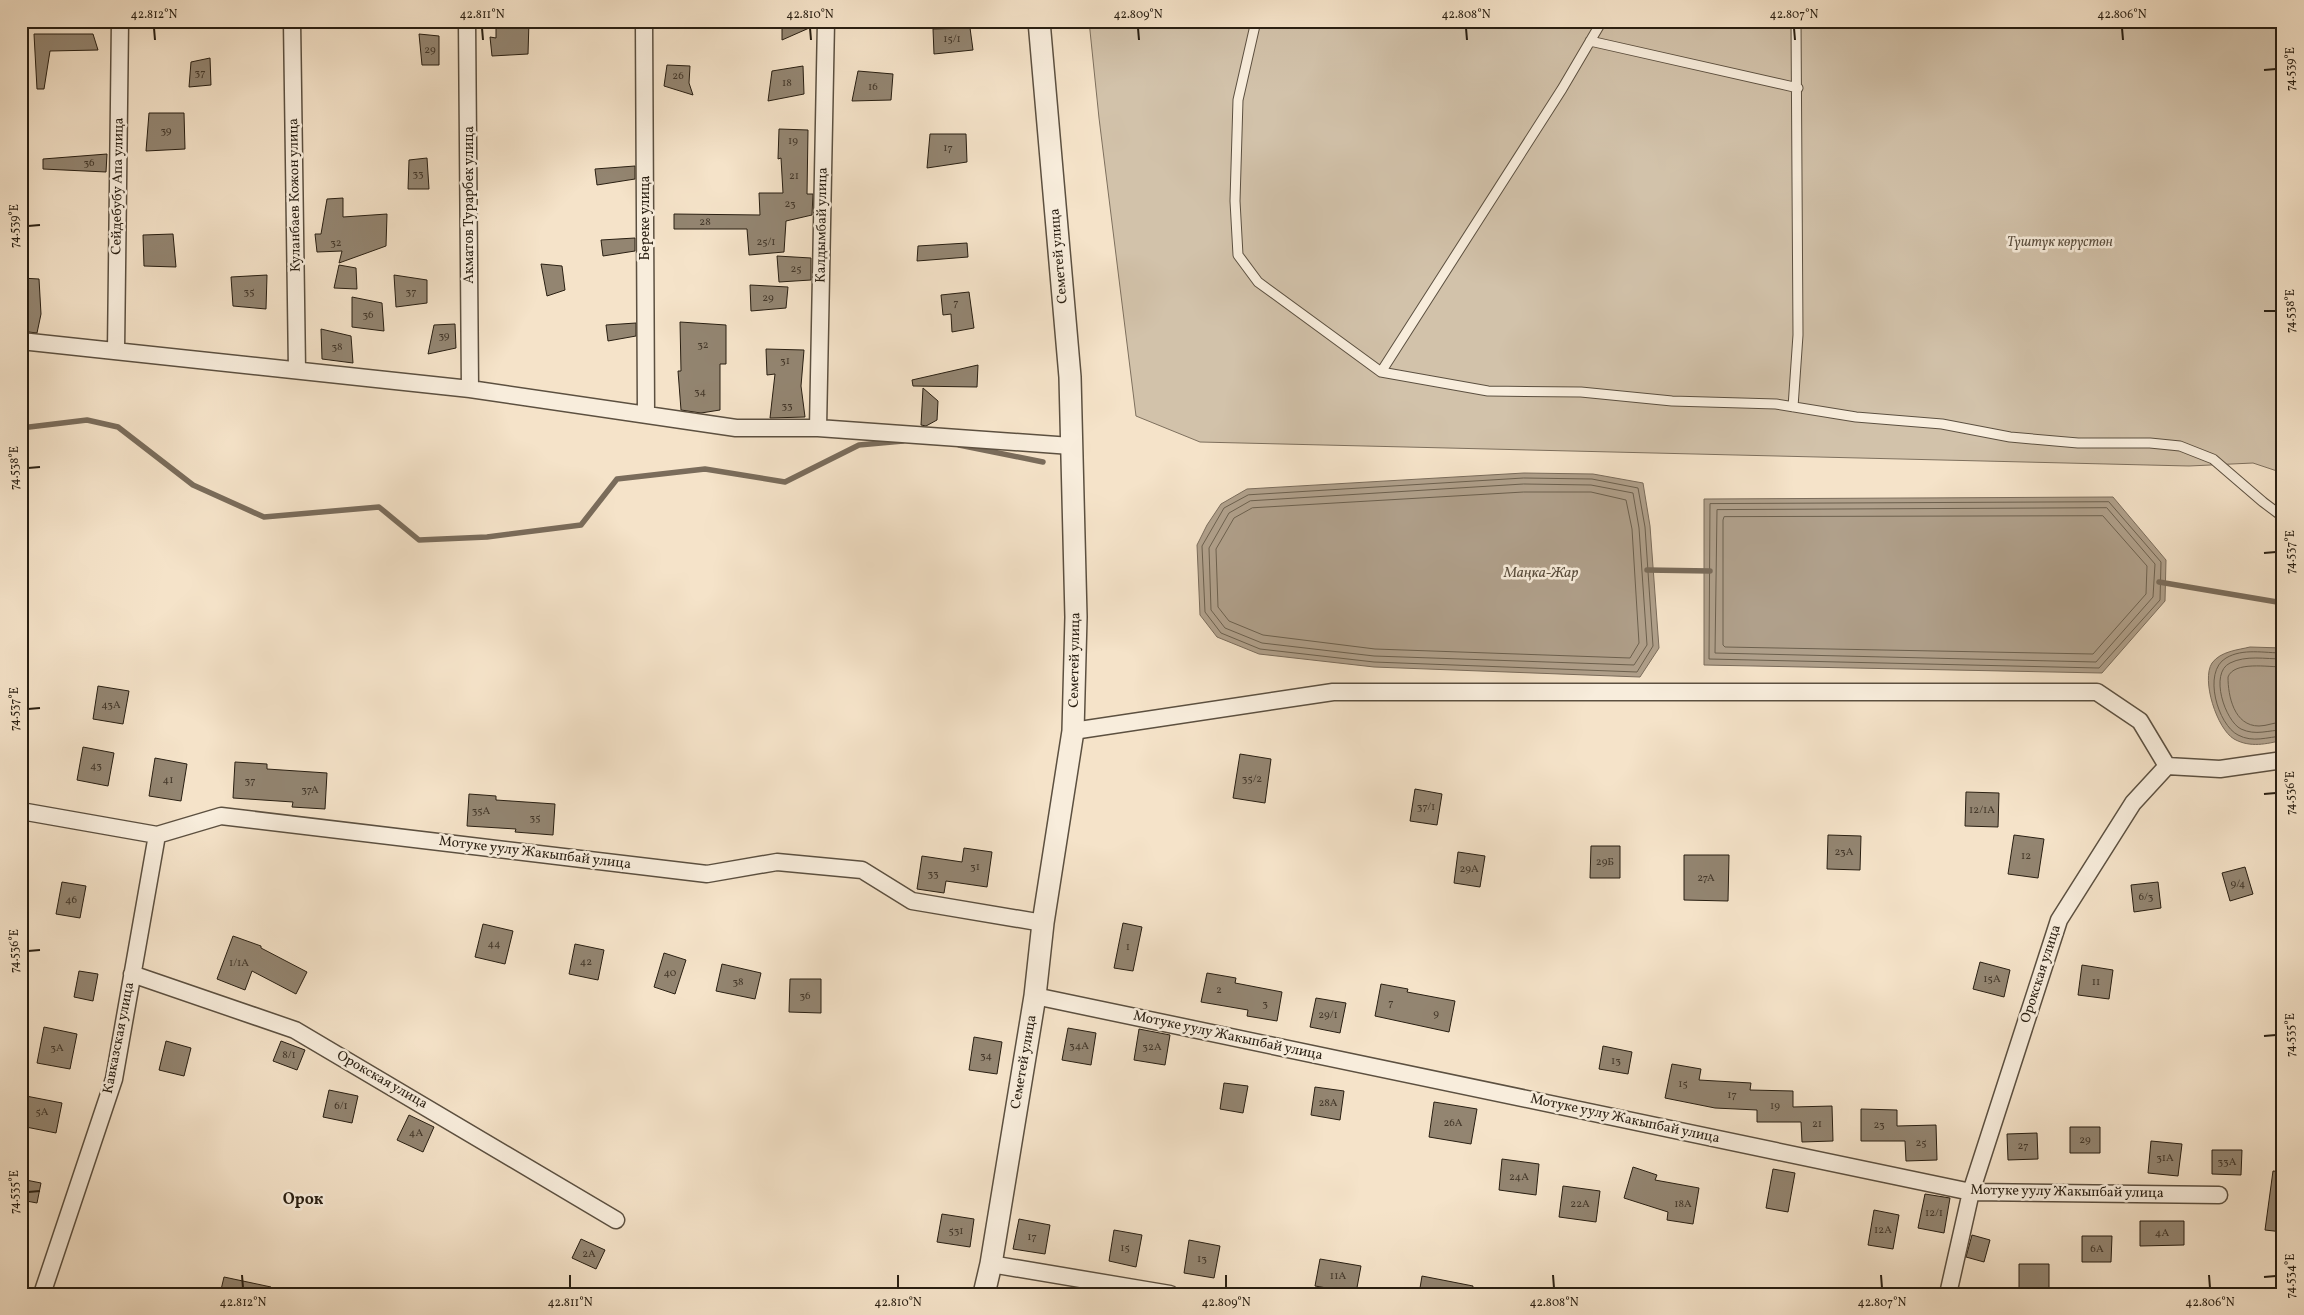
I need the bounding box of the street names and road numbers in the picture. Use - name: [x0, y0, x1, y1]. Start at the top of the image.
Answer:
- street label: Сейдебубу Апа улица: [107, 117, 129, 255]
- street label: Куланбаев Кожон улица: [284, 118, 306, 272]
- street label: Акматов Турарбек улица: [460, 126, 479, 284]
- street label: Калдымбай улица: [811, 167, 833, 283]
- street label: Береке улица: [636, 175, 655, 261]
- street label: Семетей улица: [1045, 208, 1073, 304]
- street label: Семетей улица: [1065, 612, 1085, 708]
- street label: Мотуке уулу Жакыпбай улица: [438, 832, 632, 874]
- street label: Орокская улица: [2016, 922, 2066, 1026]
- street label: Кавказская улица: [99, 981, 139, 1095]
- street label: Мотуке уулу Жакыпбай улица: [1131, 1007, 1325, 1065]
- street label: Семетей улица: [1006, 1013, 1042, 1111]
- street label: Орокская улица: [333, 1046, 431, 1114]
- street label: Мотуке уулу Жакыпбай улица: [1528, 1090, 1722, 1148]
- street label: Мотуке уулу Жакыпбай улица: [1970, 1181, 2164, 1203]

